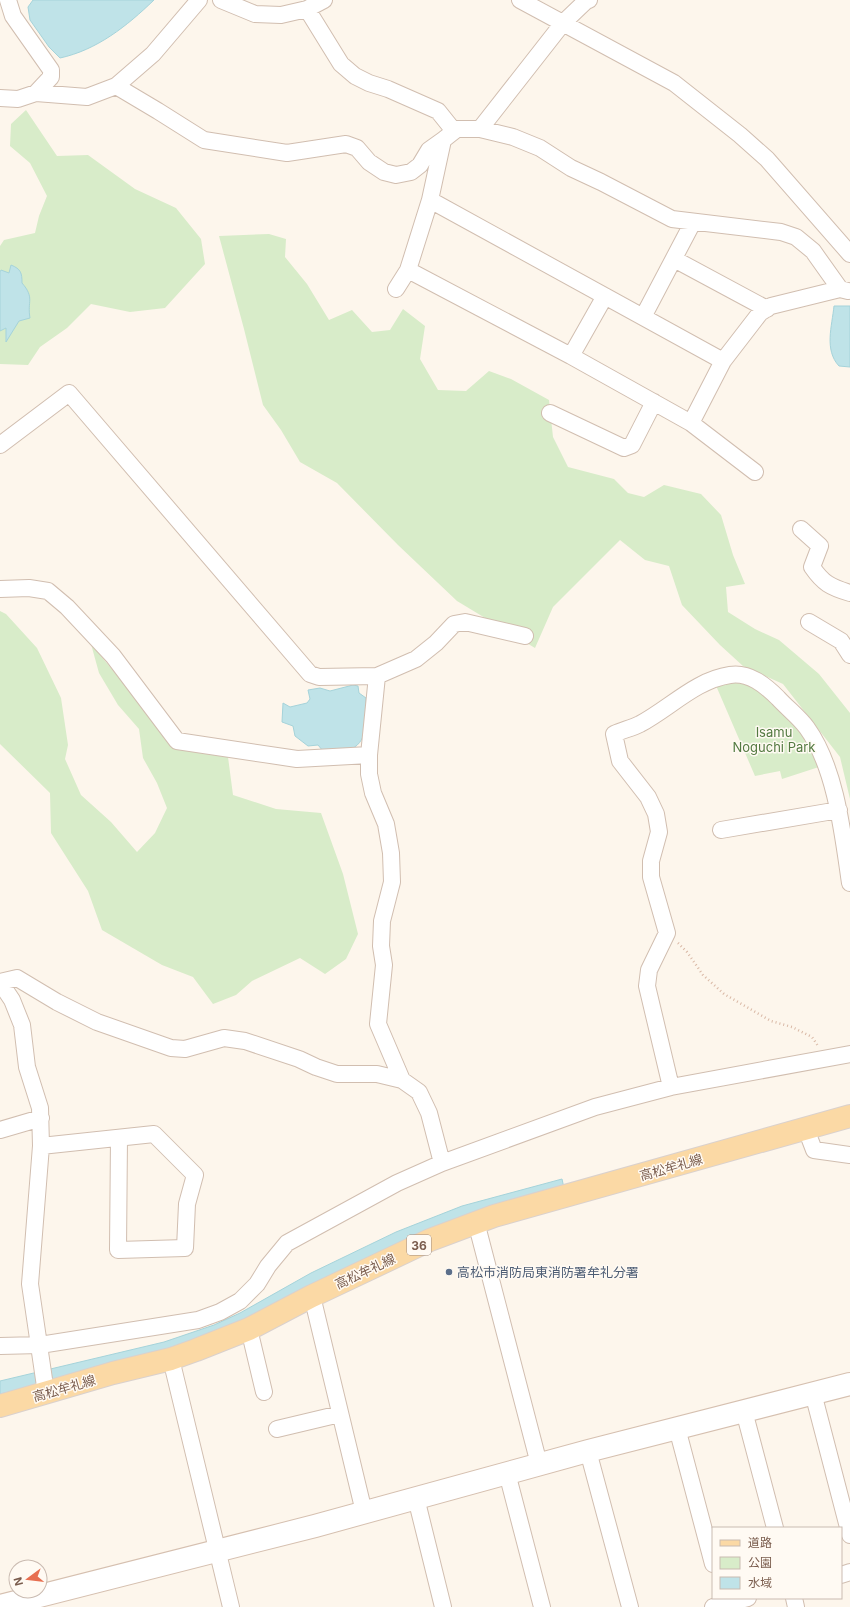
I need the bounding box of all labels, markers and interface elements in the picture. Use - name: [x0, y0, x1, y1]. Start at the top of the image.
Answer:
- park label: Isamu Noguchi Park: [732, 724, 816, 755]
- street label: 高松牟礼線: [638, 1150, 704, 1184]
- road number: 36: [407, 1235, 431, 1255]
- street label: 高松牟礼線: [332, 1250, 398, 1292]
- place label: 高松市消防局東消防署牟礼分署: [457, 1264, 639, 1280]
- marker: 高松市消防局東消防署牟礼分署: [444, 1267, 454, 1277]
- street label: 高松牟礼線: [31, 1371, 97, 1405]
- legend: [712, 1527, 842, 1599]
- text: 道路: [748, 1535, 772, 1550]
- text: 公園: [748, 1555, 772, 1570]
- north arrow: [8, 1559, 48, 1599]
- text: 水域: [748, 1575, 772, 1590]
- text: N: [10, 1576, 26, 1587]

